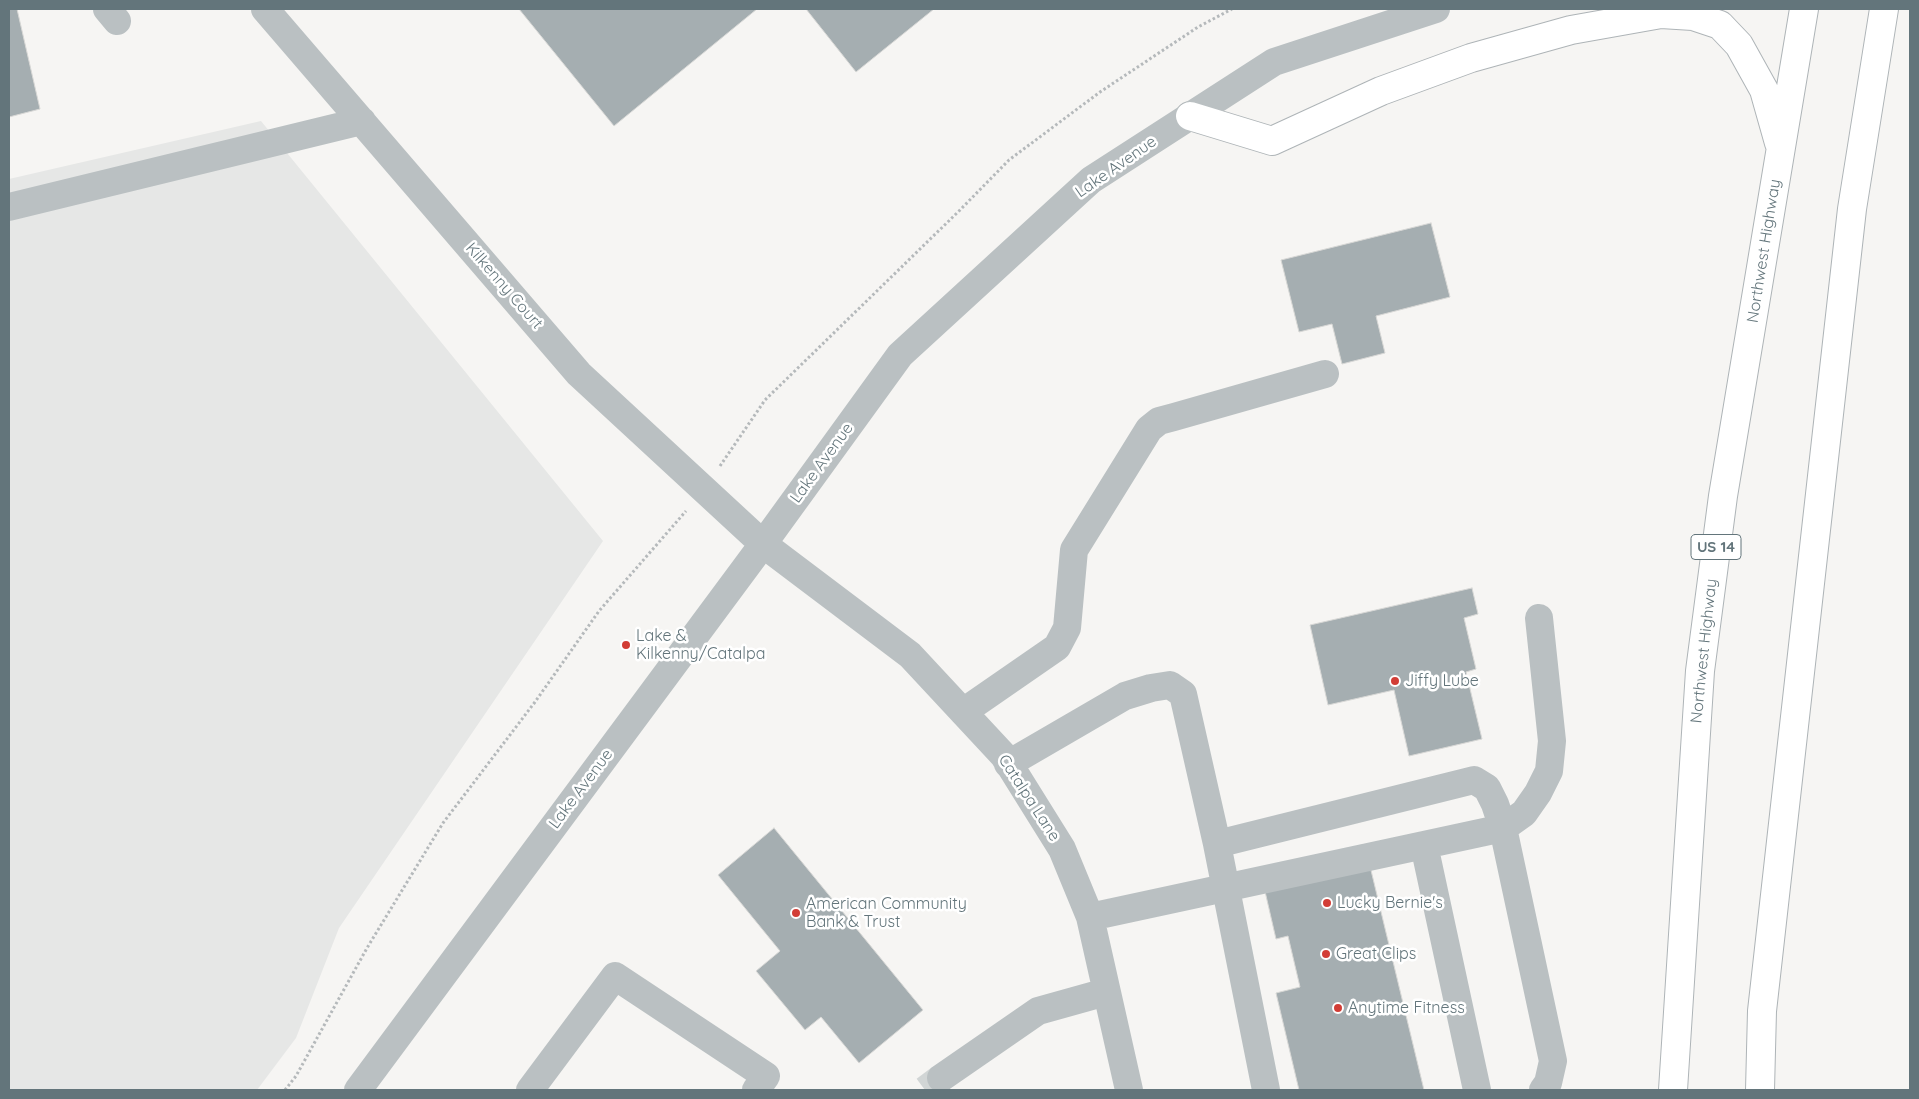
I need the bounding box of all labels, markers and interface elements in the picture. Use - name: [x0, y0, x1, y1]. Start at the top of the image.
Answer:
- street label: Lake Avenue: [1072, 132, 1160, 202]
- street label: Northwest Highway: [1743, 178, 1785, 324]
- street label: Kilkenny Court: [461, 239, 547, 333]
- street label: Lake Avenue: [786, 419, 858, 507]
- road number: US 14: [1691, 534, 1741, 560]
- street label: Northwest Highway: [1687, 578, 1721, 724]
- place label: Lake & Kilkenny/Catalpa: [636, 626, 765, 664]
- marker: Lake & Kilkenny/Catalpa: [620, 639, 632, 651]
- place label: Jiffy Lube: [1405, 671, 1479, 691]
- marker: Jiffy Lube: [1389, 675, 1401, 687]
- street label: Lake Avenue: [545, 745, 617, 833]
- street label: Catalpa Lane: [994, 751, 1064, 845]
- place label: Lucky Bernie's: [1337, 893, 1443, 913]
- place label: American Community Bank & Trust: [806, 894, 967, 932]
- marker: Lucky Bernie's: [1321, 897, 1333, 909]
- marker: American Community Bank & Trust: [790, 907, 802, 919]
- place label: Great Clips: [1336, 944, 1416, 964]
- marker: Great Clips: [1320, 948, 1332, 960]
- place label: Anytime Fitness: [1348, 998, 1465, 1018]
- marker: Anytime Fitness: [1332, 1002, 1344, 1014]

